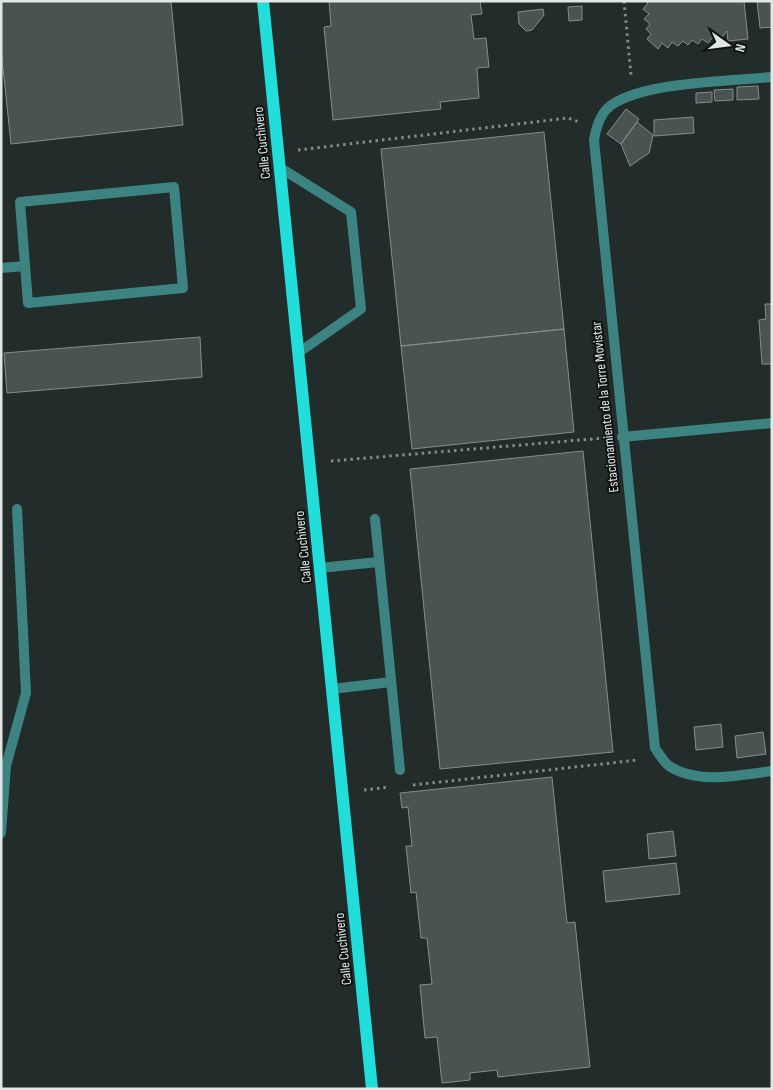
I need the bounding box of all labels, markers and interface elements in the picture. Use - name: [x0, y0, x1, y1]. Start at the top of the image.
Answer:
- north arrow: [703, 20, 753, 70]
- text: N: [731, 42, 749, 54]
- street label: Calle Cuchivero: [250, 106, 274, 180]
- street label: Estacionamiento de la Torre Movistar: [588, 321, 622, 493]
- street label: Calle Cuchivero: [291, 510, 315, 584]
- street label: Calle Cuchivero: [331, 912, 355, 986]

